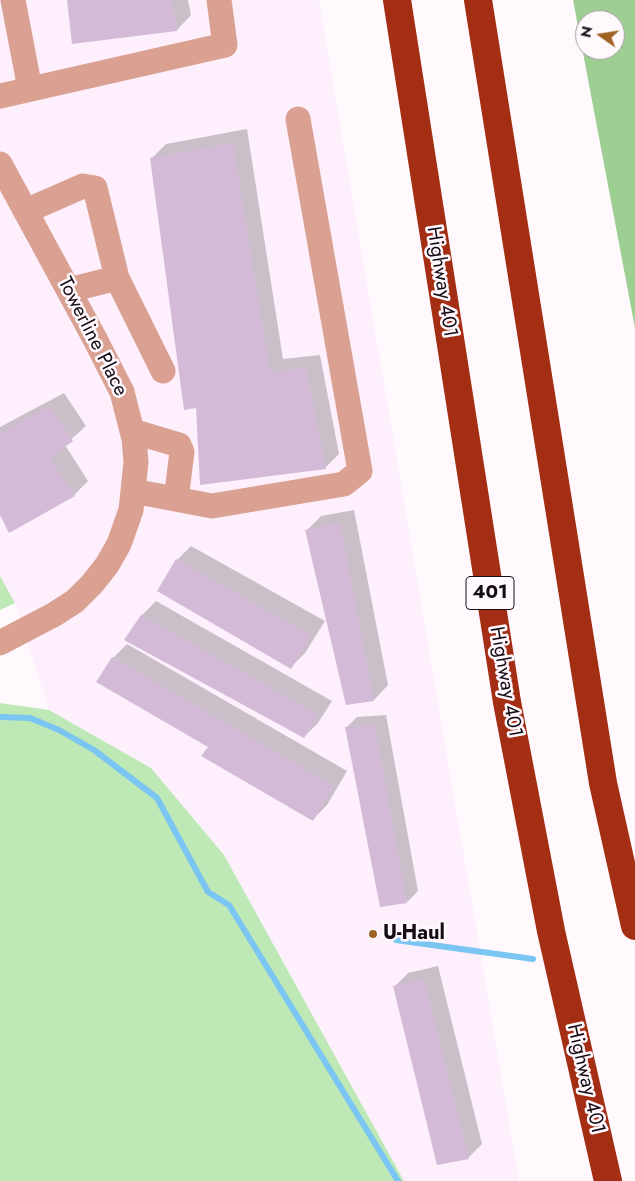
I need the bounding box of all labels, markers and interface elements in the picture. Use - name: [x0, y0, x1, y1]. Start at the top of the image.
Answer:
- north arrow: [575, 10, 625, 60]
- text: N: [575, 24, 597, 40]
- street label: Highway 401: [420, 225, 462, 339]
- street label: Towerline Place: [52, 274, 132, 400]
- road number: 401: [466, 576, 514, 610]
- street label: Highway 401: [483, 625, 527, 739]
- place label: U-Haul: [383, 922, 445, 946]
- marker: U-Haul: [367, 928, 379, 940]
- street label: Highway 401: [561, 1022, 609, 1136]

